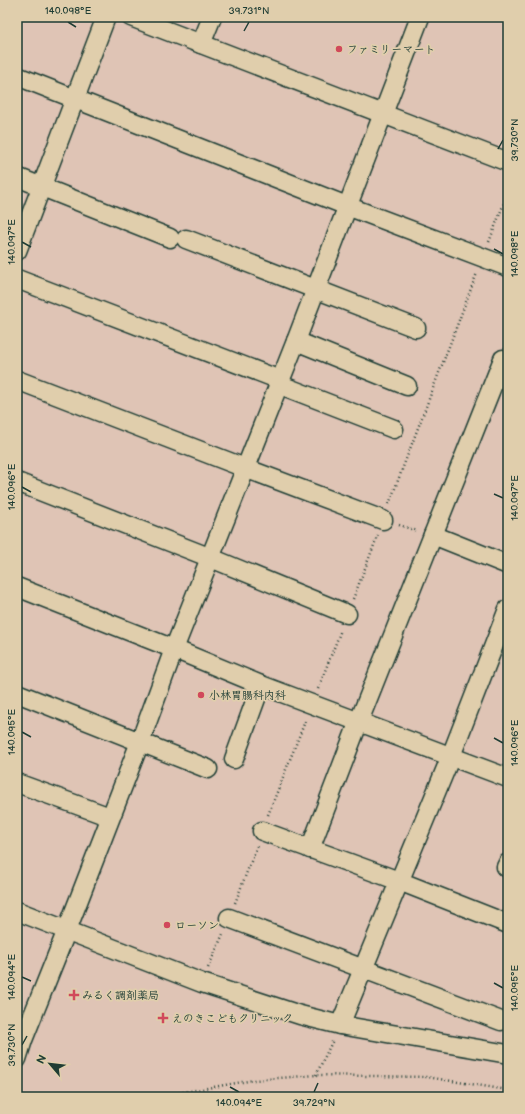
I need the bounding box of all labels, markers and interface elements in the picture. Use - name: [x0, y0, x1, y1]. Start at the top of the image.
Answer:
- text: 140.098°E: [45, 5, 92, 17]
- text: 39.731°N: [229, 5, 269, 17]
- place label: ファミリーマート: [347, 43, 435, 56]
- marker: ファミリーマート: [334, 44, 344, 54]
- text: 39.730°N: [509, 119, 521, 161]
- text: 140.097°E: [6, 219, 18, 265]
- text: 140.098°E: [509, 230, 521, 277]
- text: 140.096°E: [6, 463, 18, 510]
- text: 140.097°E: [509, 475, 521, 521]
- place label: 小林胃腸科内科: [209, 689, 286, 702]
- marker: 小林胃腸科内科: [196, 690, 206, 700]
- text: 140.095°E: [6, 708, 18, 755]
- text: 140.096°E: [509, 719, 521, 766]
- place label: ローソン: [175, 919, 219, 932]
- marker: ローソン: [162, 920, 172, 930]
- text: 140.094°E: [6, 953, 18, 1000]
- text: 140.095°E: [509, 964, 521, 1011]
- place label: みるく調剤薬局: [82, 989, 159, 1002]
- marker: みるく調剤薬局: [69, 990, 79, 1000]
- marker: えのきこどもクリニック: [157, 1012, 169, 1024]
- place label: えのきこどもクリニック: [172, 1012, 293, 1025]
- text: 39.730°N: [6, 1024, 18, 1066]
- north arrow: [30, 1044, 70, 1084]
- text: N: [34, 1053, 49, 1066]
- text: 140.094°E: [216, 1097, 263, 1109]
- text: 39.729°N: [293, 1097, 335, 1109]

